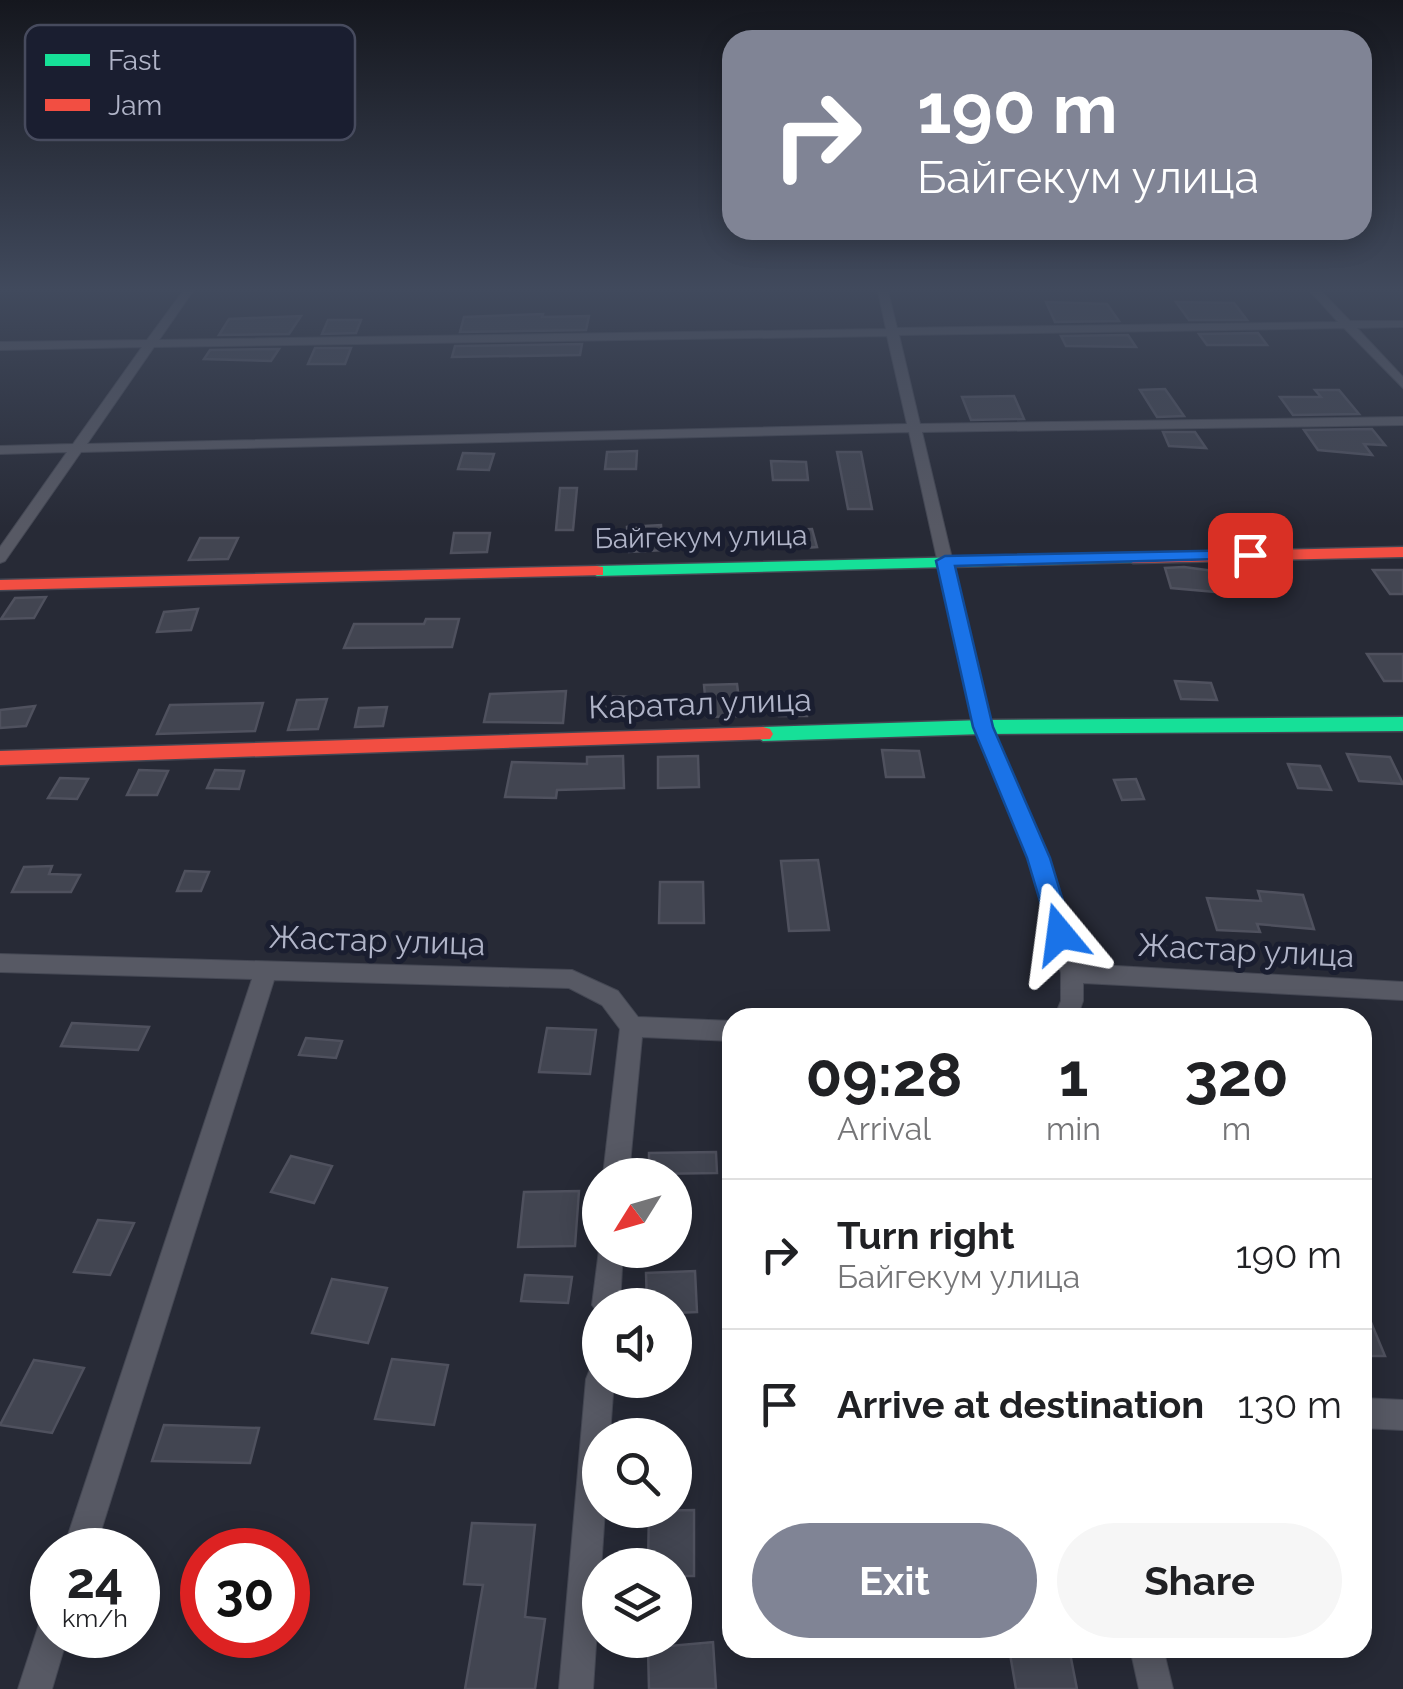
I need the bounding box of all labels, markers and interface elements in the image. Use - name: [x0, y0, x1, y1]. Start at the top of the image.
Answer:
- legend: [25, 25, 355, 140]
- text: Fast: [108, 44, 161, 77]
- text: 190 m: [917, 67, 1118, 149]
- icon: right: [752, 70, 882, 200]
- text: Jam: [108, 89, 162, 122]
- text: Байгекум улица: [917, 151, 1259, 204]
- pin: [1208, 513, 1293, 598]
- street label: Байгекум улица: [594, 519, 808, 555]
- icon: arrive: [1223, 528, 1278, 583]
- street label: Каратал улица: [588, 681, 812, 725]
- position arrow: [1008, 882, 1112, 986]
- street label: Жастар улица: [268, 918, 486, 962]
- street label: Жастар улица: [1137, 926, 1355, 974]
- text: 09:28: [805, 1040, 963, 1110]
- text: 1: [1059, 1040, 1088, 1110]
- text: 320: [1184, 1040, 1289, 1110]
- text: Arrival: [837, 1110, 931, 1147]
- text: min: [1046, 1110, 1101, 1147]
- text: m: [1222, 1110, 1251, 1147]
- north arrow: [582, 1158, 692, 1268]
- map controls: [582, 1158, 692, 1658]
- text: Turn right: [837, 1213, 1014, 1258]
- icon: right: [752, 1227, 807, 1282]
- text: 190 m: [1236, 1232, 1342, 1277]
- text: Байгекум улица: [837, 1258, 1080, 1295]
- button: sound: [582, 1288, 692, 1398]
- icon: arrive: [752, 1377, 807, 1432]
- text: Arrive at destination: [837, 1382, 1204, 1427]
- text: 130 m: [1238, 1382, 1342, 1427]
- button: search: [582, 1418, 692, 1528]
- button: Exit: [752, 1523, 1037, 1638]
- button: Share: [1057, 1523, 1342, 1638]
- speed limit sign: 30: [180, 1528, 310, 1658]
- button: layers: [582, 1548, 692, 1658]
- text: 24: [67, 1551, 123, 1610]
- text: km/h: [62, 1603, 128, 1633]

